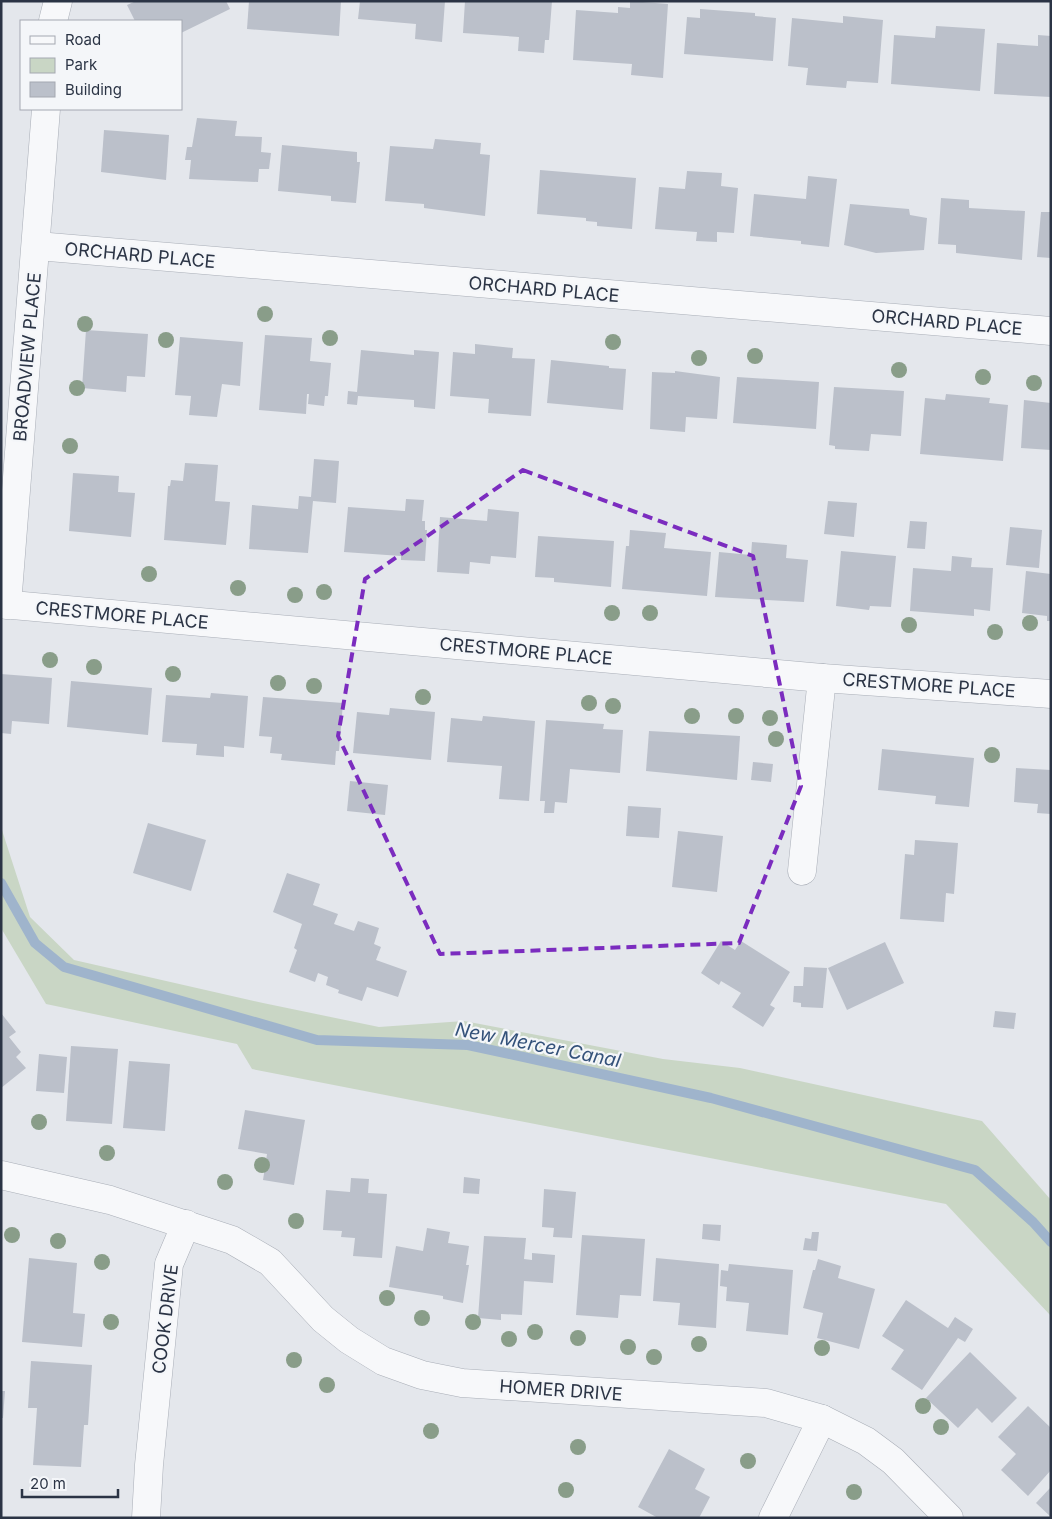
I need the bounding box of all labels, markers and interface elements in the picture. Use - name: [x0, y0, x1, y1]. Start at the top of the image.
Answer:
- legend: [20, 20, 182, 110]
- text: Road: [65, 30, 101, 49]
- text: Park: [65, 55, 98, 74]
- text: Building: [65, 80, 122, 99]
- street label: ORCHARD PLACE: [64, 238, 216, 272]
- street label: BROADVIEW PLACE: [9, 272, 45, 442]
- street label: ORCHARD PLACE: [468, 272, 620, 306]
- street label: ORCHARD PLACE: [871, 305, 1023, 339]
- street label: CRESTMORE PLACE: [35, 597, 209, 633]
- street label: CRESTMORE PLACE: [439, 633, 613, 669]
- street label: CRESTMORE PLACE: [842, 668, 1016, 702]
- water label: New Mercer Canal: [453, 1018, 623, 1072]
- street label: COOK DRIVE: [148, 1263, 182, 1375]
- street label: HOMER DRIVE: [499, 1375, 623, 1405]
- scale bar: [22, 1466, 119, 1498]
- text: 20 m: [30, 1474, 66, 1493]

